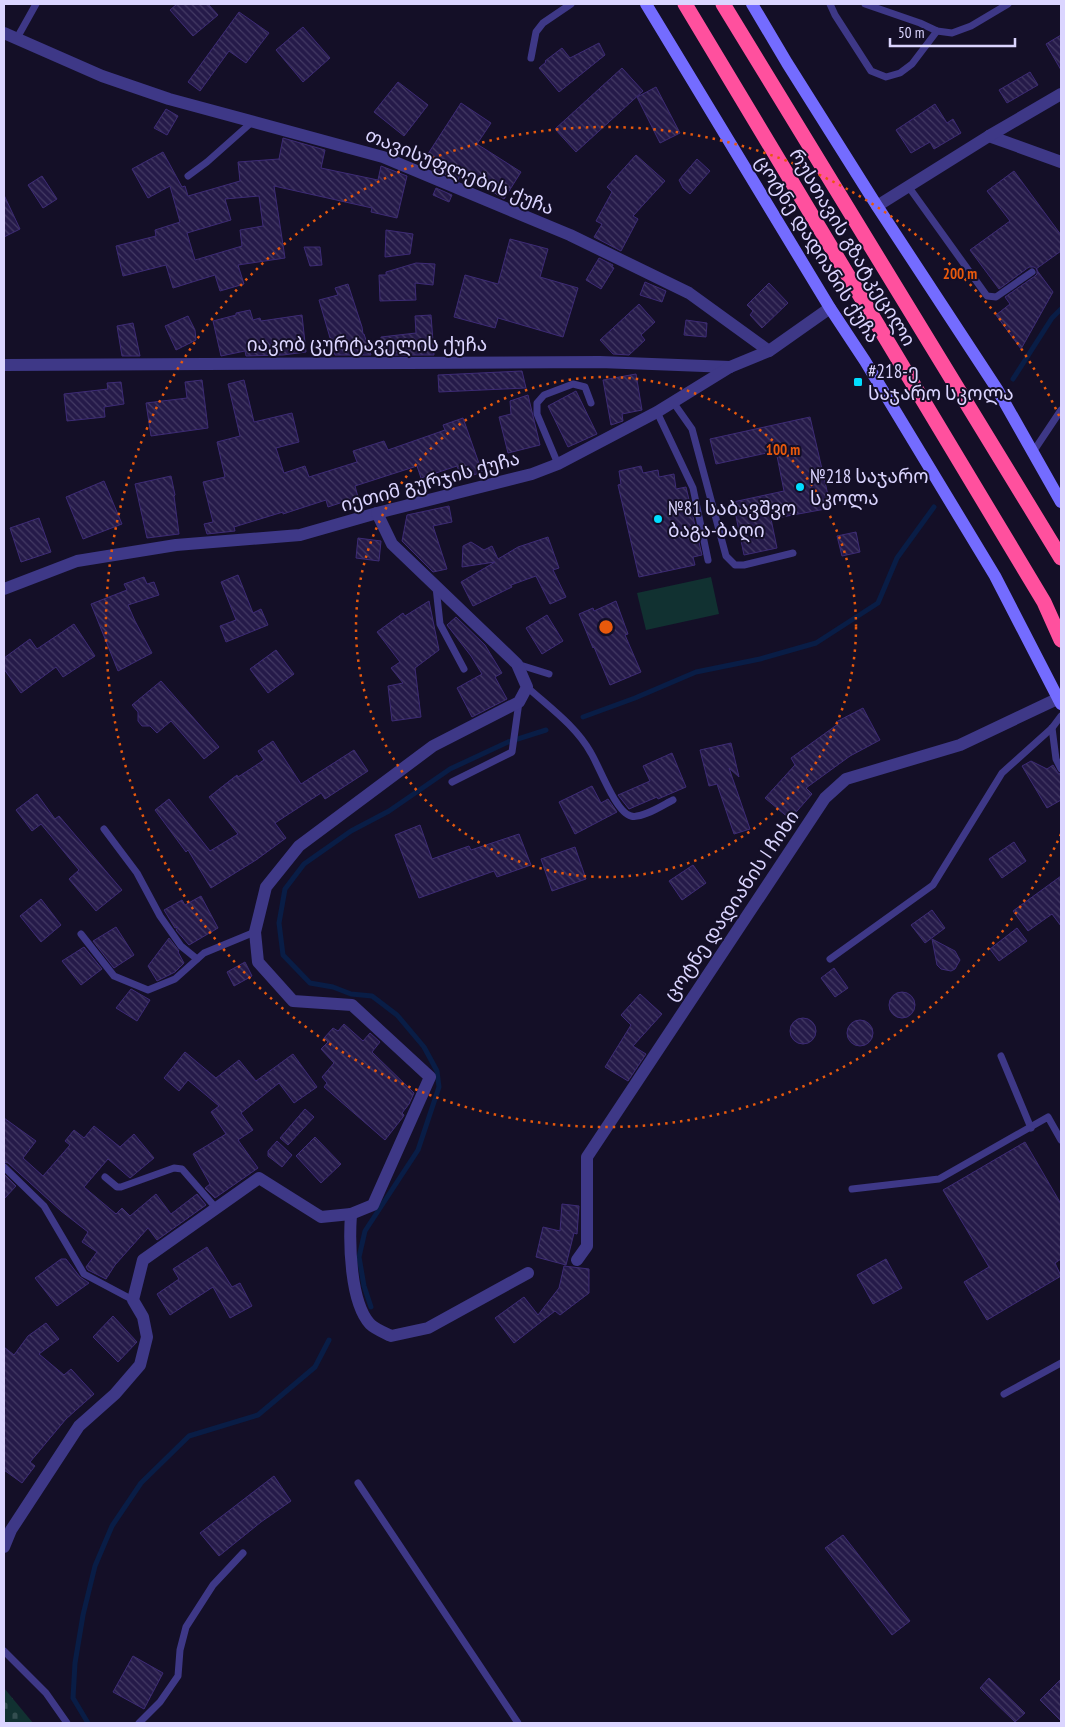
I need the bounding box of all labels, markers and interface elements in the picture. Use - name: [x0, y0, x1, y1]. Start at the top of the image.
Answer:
- scale bar: [890, 15, 1015, 47]
- text: 50 m: [898, 23, 924, 42]
- street label: თავისუფლების ქუჩა: [362, 122, 558, 221]
- street label: რუსთავის გზატკეცილი: [784, 144, 922, 351]
- street label: ცოტნე დადიანის ქუჩა: [750, 151, 885, 348]
- text: 200 m: [943, 264, 977, 283]
- street label: იაკობ ცურტაველის ქუჩა: [247, 332, 487, 357]
- place label: #218-ე საჯარო სკოლა: [868, 359, 1014, 406]
- marker: #218-ე საჯარო სკოლა: [852, 376, 864, 388]
- text: 100 m: [766, 440, 800, 459]
- street label: იეთიმ გურჯის ქუჩა: [338, 446, 522, 516]
- place label: №218 საჯარო სკოლა: [810, 464, 928, 511]
- marker: №218 საჯარო სკოლა: [794, 481, 806, 493]
- place label: №81 საბავშვო ბაგა-ბაღი: [668, 496, 796, 543]
- marker: №81 საბავშვო ბაგა-ბაღი: [652, 513, 664, 525]
- centre of rings: [597, 618, 615, 636]
- street label: ცოტნე დადიანის I ჩიხი: [658, 805, 805, 1006]

